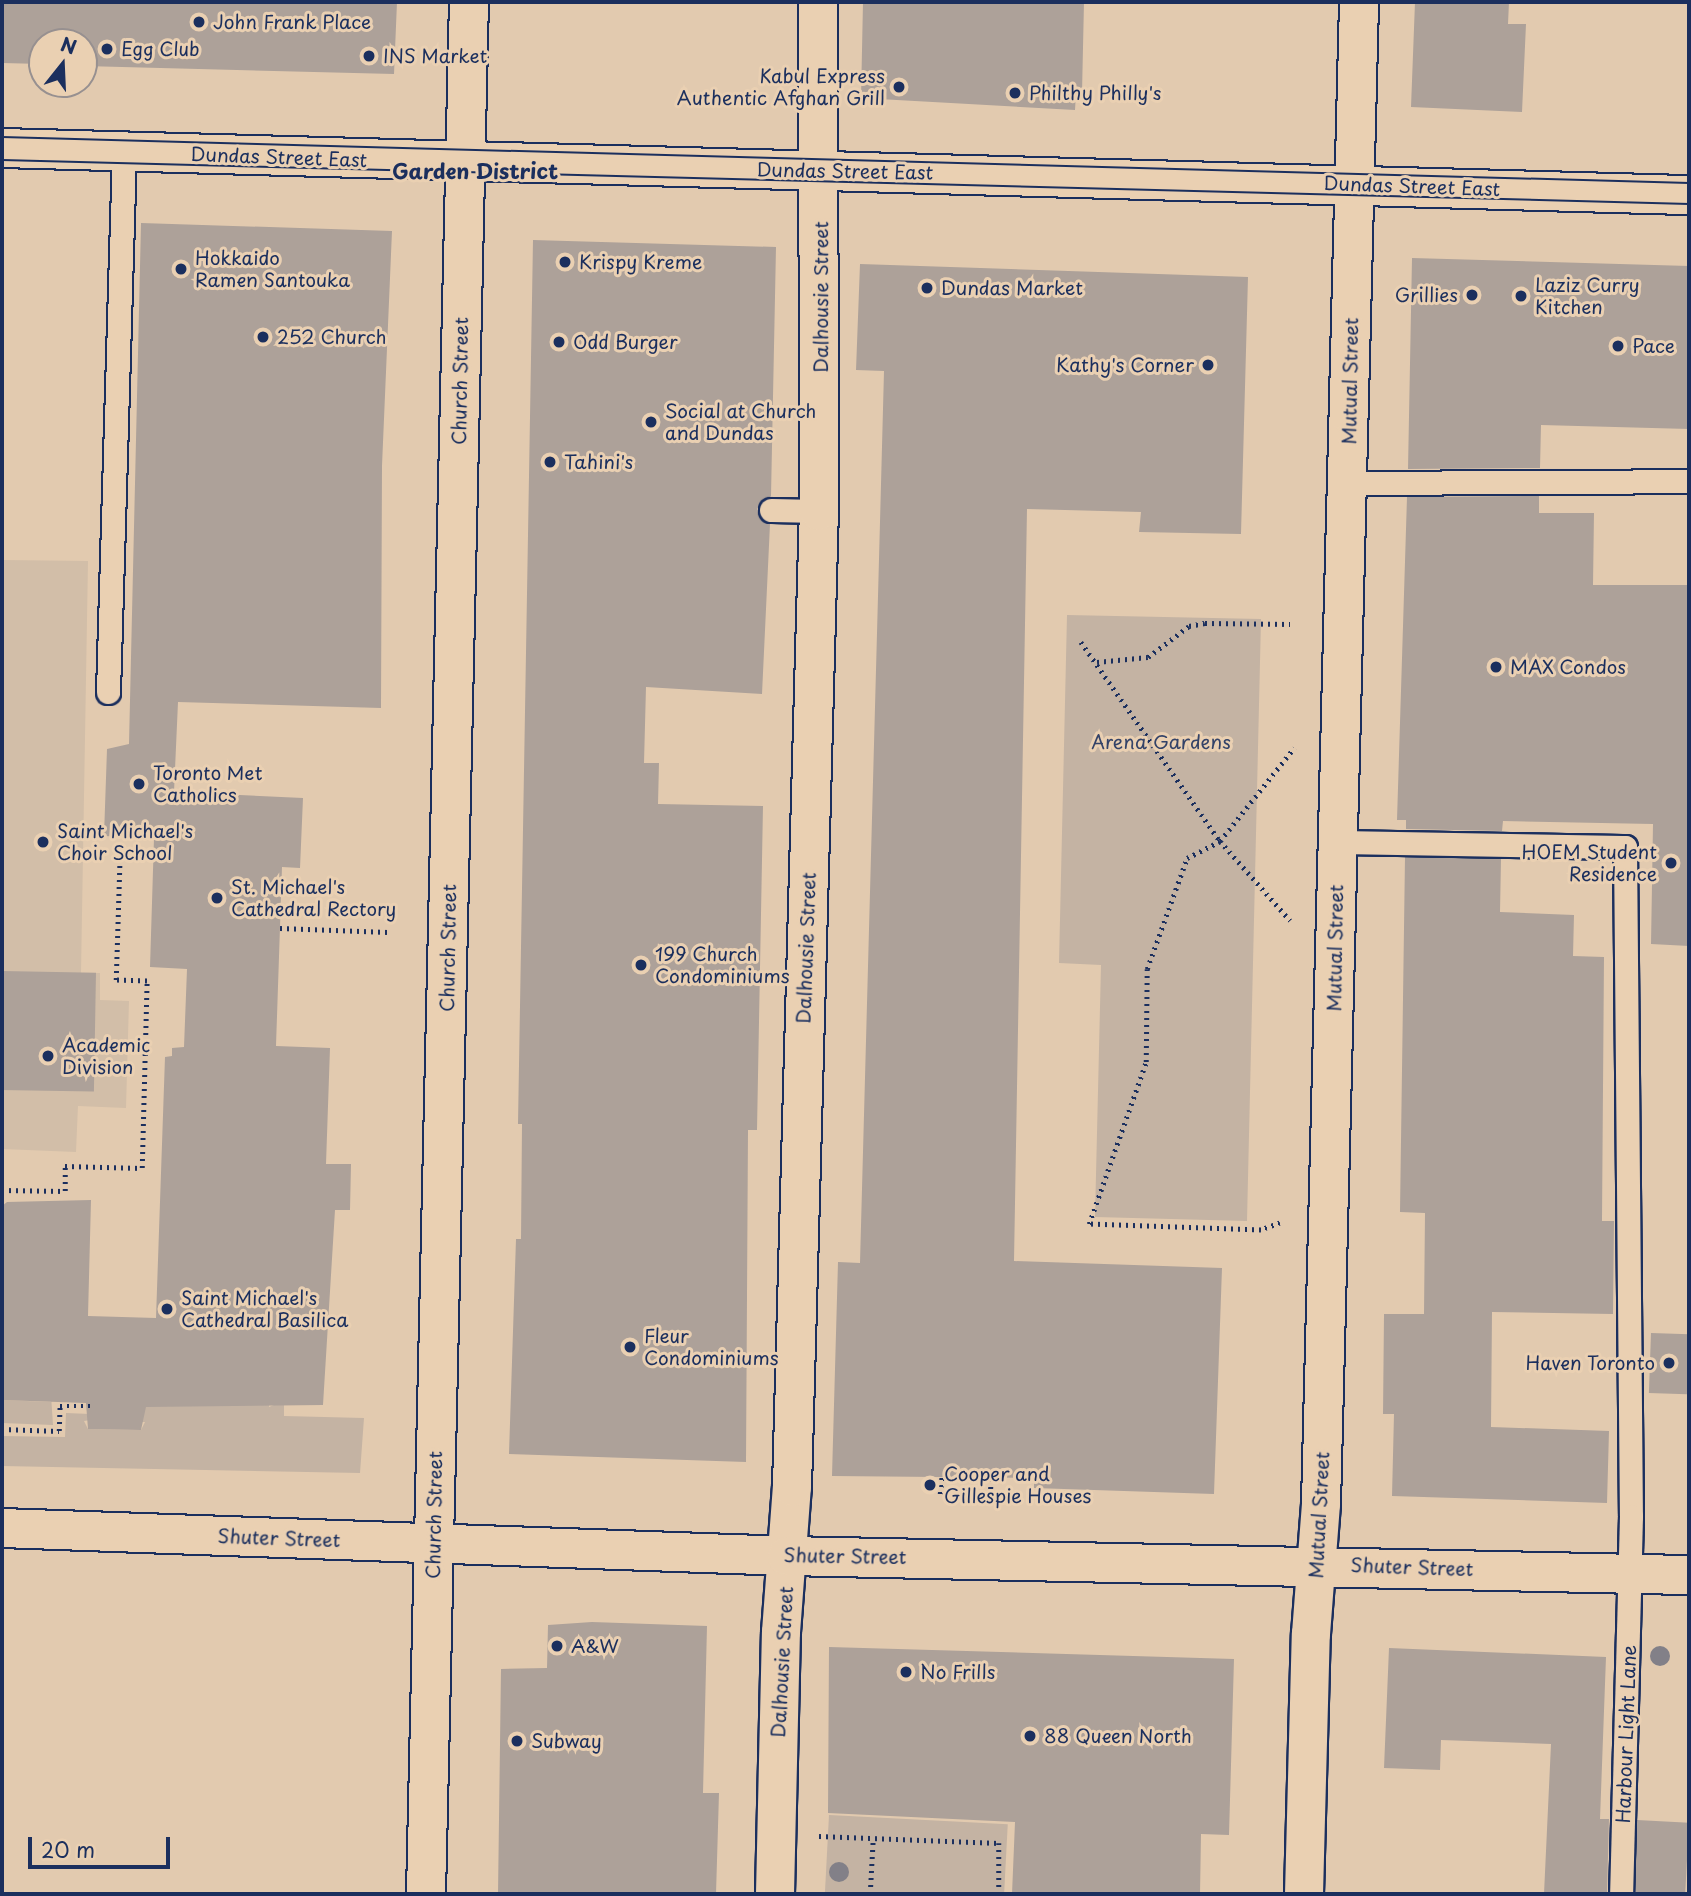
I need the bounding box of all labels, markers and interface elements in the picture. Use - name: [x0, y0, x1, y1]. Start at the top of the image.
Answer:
- place label: John Frank Place: [213, 11, 371, 33]
- marker: John Frank Place: [191, 14, 207, 30]
- north arrow: [28, 28, 98, 98]
- text: N: [57, 29, 80, 61]
- place label: Egg Club: [121, 38, 201, 60]
- marker: Egg Club: [99, 41, 115, 57]
- place label: INS Market: [383, 45, 489, 67]
- marker: INS Market: [361, 48, 377, 64]
- place label: Kabul Express Authentic Afghan Grill: [678, 65, 885, 109]
- marker: Kabul Express Authentic Afghan Grill: [891, 79, 907, 95]
- place label: Philthy Philly's: [1029, 82, 1161, 104]
- marker: Philthy Philly's: [1007, 85, 1023, 101]
- street label: Dundas Street East: [190, 143, 368, 171]
- district label: Garden District: [391, 157, 559, 183]
- street label: Dundas Street East: [756, 158, 934, 184]
- street label: Dundas Street East: [1323, 172, 1501, 200]
- street label: Dalhousie Street: [810, 220, 832, 374]
- place label: Hokkaido Ramen Santouka: [195, 247, 351, 291]
- place label: Krispy Kreme: [579, 251, 702, 273]
- marker: Krispy Kreme: [557, 254, 573, 270]
- marker: Hokkaido Ramen Santouka: [173, 261, 189, 277]
- place label: Laziz Curry Kitchen: [1535, 274, 1640, 318]
- place label: Dundas Market: [941, 277, 1083, 299]
- marker: Dundas Market: [919, 280, 935, 296]
- place label: Grillies: [1395, 284, 1458, 306]
- marker: Grillies: [1464, 287, 1480, 303]
- marker: Laziz Curry Kitchen: [1513, 288, 1529, 304]
- street label: Church Street: [447, 317, 473, 445]
- street label: Mutual Street: [1337, 317, 1363, 445]
- place label: 252 Church: [277, 326, 387, 348]
- marker: 252 Church: [255, 329, 271, 345]
- place label: Odd Burger: [573, 331, 679, 353]
- marker: Odd Burger: [551, 334, 567, 350]
- place label: Pace: [1632, 335, 1675, 357]
- marker: Pace: [1610, 338, 1626, 354]
- place label: Kathy's Corner: [1056, 354, 1194, 376]
- marker: Kathy's Corner: [1200, 357, 1216, 373]
- place label: Social at Church and Dundas: [665, 400, 818, 444]
- marker: Social at Church and Dundas: [643, 414, 659, 430]
- place label: Tahini's: [564, 451, 633, 473]
- marker: Tahini's: [542, 454, 558, 470]
- place label: MAX Condos: [1510, 656, 1627, 678]
- marker: MAX Condos: [1488, 659, 1504, 675]
- park label: Arena Gardens: [1093, 731, 1229, 753]
- place label: Toronto Met Catholics: [153, 762, 264, 806]
- marker: Toronto Met Catholics: [131, 776, 147, 792]
- place label: Saint Michael's Choir School: [57, 820, 193, 864]
- marker: Saint Michael's Choir School: [35, 834, 51, 850]
- place label: HOEM Student Residence: [1521, 841, 1657, 885]
- marker: HOEM Student Residence: [1663, 855, 1679, 871]
- street label: Dalhousie Street: [792, 871, 820, 1025]
- place label: St. Michael's Cathedral Rectory: [231, 876, 398, 920]
- street label: Church Street: [435, 884, 461, 1012]
- street label: Mutual Street: [1322, 884, 1348, 1012]
- marker: St. Michael's Cathedral Rectory: [209, 890, 225, 906]
- place label: 199 Church Condominiums: [655, 943, 790, 987]
- marker: 199 Church Condominiums: [633, 957, 649, 973]
- place label: Academic Division: [62, 1034, 150, 1078]
- marker: Academic Division: [40, 1048, 56, 1064]
- place label: Saint Michael's Cathedral Basilica: [181, 1287, 349, 1331]
- marker: Saint Michael's Cathedral Basilica: [159, 1301, 175, 1317]
- place label: Fleur Condominiums: [644, 1325, 779, 1369]
- marker: Fleur Condominiums: [622, 1339, 638, 1355]
- place label: Haven Toronto: [1523, 1352, 1655, 1374]
- marker: Haven Toronto: [1661, 1355, 1677, 1371]
- street label: Church Street: [421, 1451, 447, 1579]
- street label: Mutual Street: [1304, 1451, 1334, 1579]
- place label: Cooper and Gillespie Houses: [944, 1463, 1091, 1507]
- marker: Cooper and Gillespie Houses: [922, 1477, 938, 1493]
- street label: Shuter Street: [217, 1524, 341, 1552]
- street label: Shuter Street: [783, 1544, 907, 1568]
- street label: Shuter Street: [1350, 1553, 1474, 1581]
- street label: Dalhousie Street: [767, 1585, 797, 1739]
- place label: A&W: [571, 1635, 619, 1657]
- marker: A&W: [549, 1638, 565, 1654]
- street label: Harbour Light Lane: [1611, 1644, 1641, 1824]
- place label: No Frills: [920, 1661, 994, 1683]
- marker: No Frills: [898, 1664, 914, 1680]
- place label: 88 Queen North: [1044, 1725, 1192, 1747]
- marker: 88 Queen North: [1022, 1728, 1038, 1744]
- place label: Subway: [531, 1730, 602, 1752]
- marker: Subway: [509, 1733, 525, 1749]
- scale bar: [32, 1822, 173, 1866]
- text: 20 m: [41, 1833, 95, 1865]

